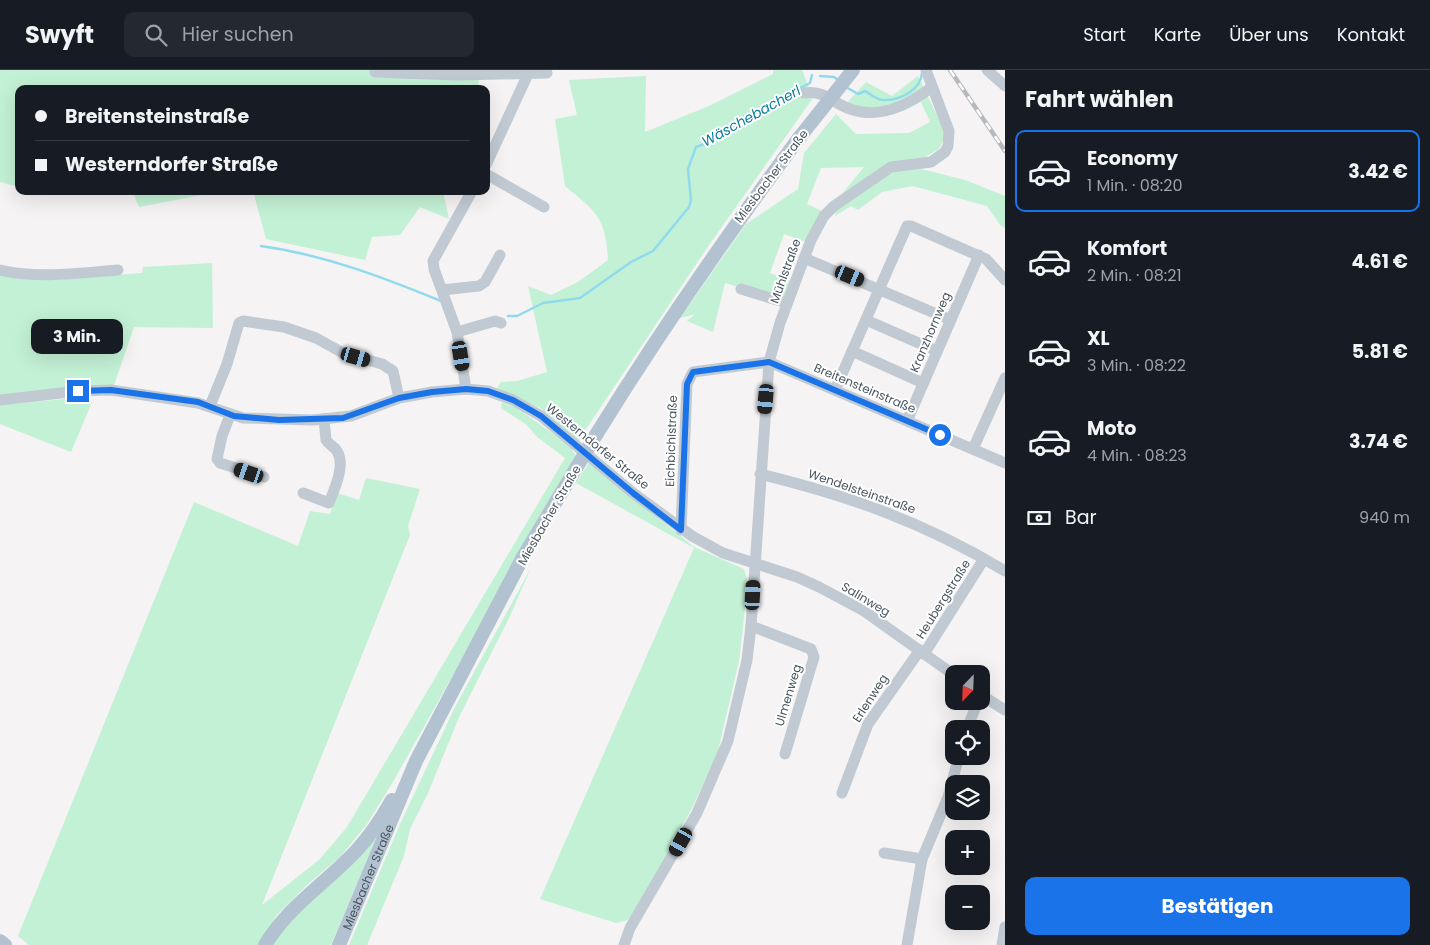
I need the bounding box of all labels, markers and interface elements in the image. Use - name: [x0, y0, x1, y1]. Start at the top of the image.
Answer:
- search box: [124, 12, 474, 57]
- text: Swyft: [25, 18, 94, 51]
- icon: search: [142, 21, 170, 49]
- text: Hier suchen: [182, 21, 294, 48]
- text: Start: [1083, 22, 1126, 47]
- text: Karte: [1154, 22, 1201, 47]
- text: Über uns: [1229, 22, 1309, 47]
- text: Kontakt: [1337, 22, 1405, 47]
- water label: Wäschebacherl: [698, 80, 805, 151]
- text: Fahrt wählen: [1025, 84, 1174, 115]
- text: Breitensteinstraße: [65, 103, 249, 130]
- street label: Miesbacher Straße: [730, 126, 812, 226]
- text: Economy: [1087, 145, 1178, 172]
- icon: car: [1027, 149, 1072, 194]
- text: Westerndorfer Straße: [65, 151, 278, 178]
- text: 3.42 €: [1348, 158, 1408, 185]
- text: 1 Min. · 08:20: [1087, 174, 1182, 197]
- text: Komfort: [1087, 235, 1167, 262]
- street label: Mühlstraße: [765, 236, 805, 306]
- icon: car: [1027, 239, 1072, 284]
- text: 4.61 €: [1351, 248, 1408, 275]
- car: [833, 263, 866, 289]
- text: 2 Min. · 08:21: [1087, 264, 1182, 287]
- street label: Kranzhornweg: [905, 289, 955, 375]
- callout: 3 Min.: [32, 318, 124, 354]
- text: 3 Min.: [53, 325, 101, 348]
- text: XL: [1087, 325, 1110, 352]
- icon: car: [1027, 329, 1072, 374]
- text: 5.81 €: [1352, 338, 1408, 365]
- car: [451, 340, 470, 372]
- car: [339, 346, 372, 368]
- text: 3 Min. · 08:22: [1087, 354, 1186, 377]
- street label: Breitensteinstraße: [811, 359, 919, 417]
- route end: [67, 380, 89, 402]
- car: [757, 383, 774, 415]
- street label: Eichbichlstraße: [661, 395, 681, 487]
- street label: Westerndorfer Straße: [543, 399, 653, 493]
- text: Moto: [1087, 415, 1136, 442]
- icon: car: [1027, 419, 1072, 464]
- route start: [929, 424, 951, 446]
- text: 3.74 €: [1349, 428, 1408, 455]
- text: 4 Min. · 08:23: [1087, 444, 1187, 467]
- car: [232, 461, 265, 485]
- street label: Miesbacher Straße: [513, 462, 585, 568]
- street label: Wendelsteinstraße: [806, 465, 918, 517]
- icon: cash: [1025, 504, 1053, 532]
- text: Bar: [1065, 504, 1097, 531]
- text: 940 m: [1359, 506, 1410, 529]
- street label: Heubergstraße: [912, 556, 974, 642]
- street label: Salinweg: [838, 578, 894, 620]
- car: [744, 580, 761, 610]
- street label: Ulmenweg: [771, 662, 805, 728]
- north arrow: [945, 665, 990, 710]
- map controls: [945, 665, 990, 930]
- street label: Erlenweg: [848, 671, 892, 725]
- button: locate: [945, 720, 990, 765]
- button: layers: [945, 775, 990, 820]
- street label: Miesbacher Straße: [338, 821, 397, 932]
- car: [667, 825, 694, 859]
- button: +: [945, 830, 990, 875]
- button: Bestätigen: [1025, 877, 1410, 935]
- button: −: [945, 885, 990, 930]

